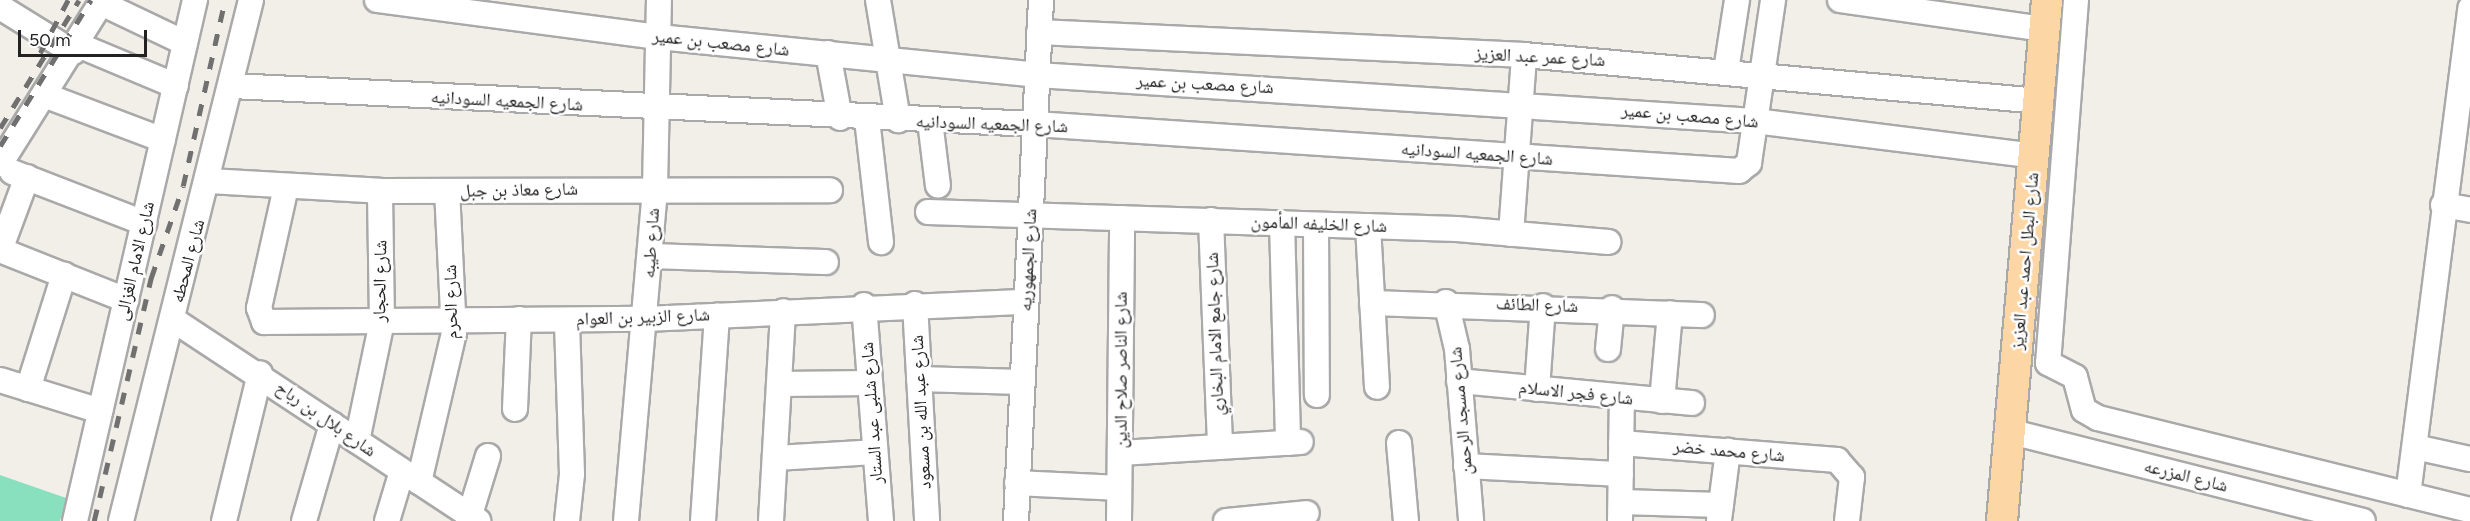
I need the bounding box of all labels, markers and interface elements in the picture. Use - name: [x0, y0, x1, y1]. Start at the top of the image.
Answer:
- scale bar: [21, 18, 150, 56]
- street label: شارع مصعب بن عمير: [651, 25, 791, 61]
- text: 50 m: [29, 29, 71, 51]
- street label: شارع عمر عبد العزيز: [1474, 43, 1606, 71]
- street label: شارع مصعب بن عمير: [1136, 70, 1274, 98]
- street label: شارع الجمعيه السودانيه: [430, 86, 584, 116]
- street label: شارع مصعب بن عمير: [1620, 99, 1760, 133]
- street label: شارع الجمعيه السودانيه: [915, 111, 1069, 137]
- street label: شارع الجمعيه السودانيه: [1400, 138, 1554, 170]
- street label: شارع البطل احمد عبد العزيز: [2006, 171, 2044, 351]
- street label: شارع معاذ بن جبل: [460, 178, 578, 202]
- street label: شارع الامام الغزالى: [111, 199, 159, 323]
- street label: شارع طيبه: [638, 207, 664, 279]
- street label: شارع الجمهوريه: [1015, 208, 1041, 312]
- street label: شارع الخليفه المأمون: [1250, 211, 1388, 237]
- street label: شارع المحطه: [166, 217, 210, 305]
- street label: شارع الحجار: [368, 240, 392, 322]
- street label: شارع جامع الامام البخاري: [1201, 252, 1229, 416]
- street label: شارع الحرم: [440, 264, 462, 340]
- street label: شارع الناصر صلاح الدين: [1110, 292, 1132, 448]
- street label: شارع الطائف: [1496, 293, 1578, 317]
- street label: شارع الزبير بن العوام: [576, 304, 710, 330]
- street label: شارع عبد الله بن مسعود: [906, 334, 936, 490]
- street label: شارع شلبى عبد الستار: [856, 341, 888, 485]
- street label: شارع مسجد الرحمن: [1445, 346, 1477, 476]
- street label: شارع بلال بن رباح: [272, 376, 380, 462]
- street label: شارع فجر الاسلام: [1518, 376, 1634, 410]
- street label: شارع محمد خضر: [1672, 435, 1786, 467]
- street label: شارع المزرعه: [2142, 455, 2230, 497]

